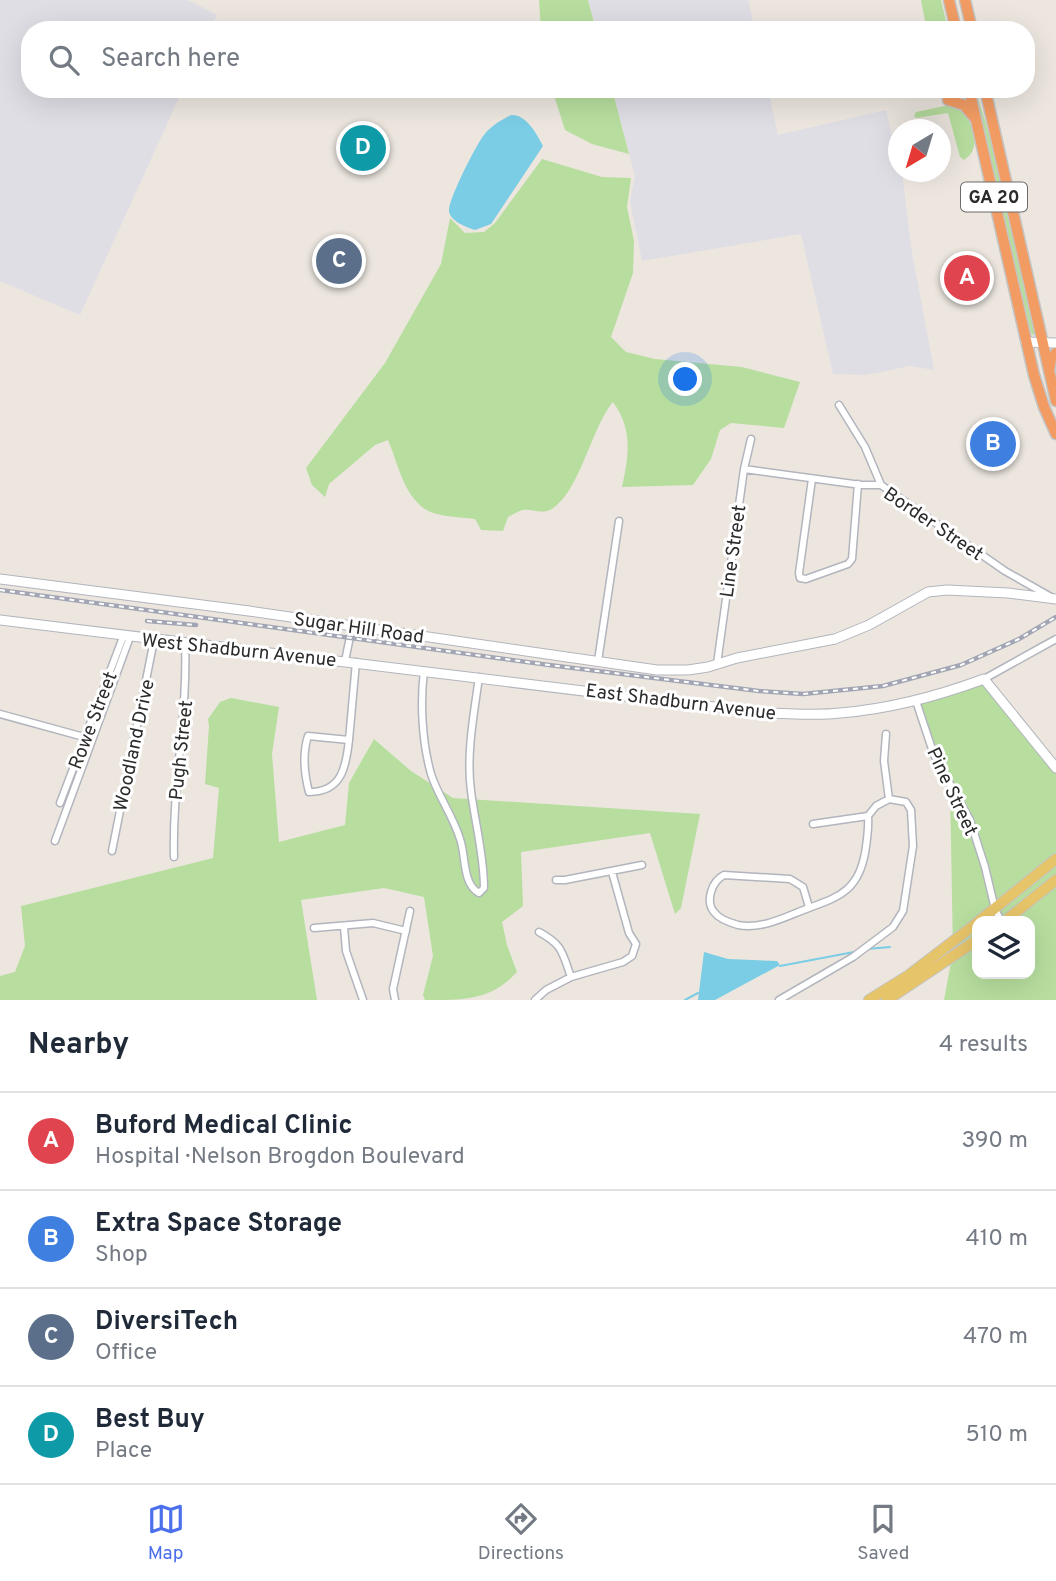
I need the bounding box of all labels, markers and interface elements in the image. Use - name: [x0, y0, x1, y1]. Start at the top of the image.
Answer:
- search box: [21, 21, 1035, 98]
- icon: search: [45, 41, 83, 79]
- text: Search here: [101, 43, 240, 76]
- north arrow: [888, 119, 951, 182]
- pin: D: [340, 122, 386, 174]
- road number: GA 20: [961, 182, 1027, 212]
- pin: C: [316, 235, 362, 287]
- pin: A: [944, 252, 990, 304]
- your location: [668, 362, 702, 396]
- pin: B: [970, 418, 1016, 470]
- street label: Border Street: [878, 482, 987, 567]
- street label: Line Street: [716, 503, 752, 599]
- street label: Sugar Hill Road: [292, 608, 425, 650]
- street label: West Shadburn Avenue: [140, 629, 337, 673]
- street label: Rowe Street: [64, 668, 124, 773]
- street label: Woodland Drive: [109, 677, 161, 814]
- street label: East Shadburn Avenue: [584, 679, 777, 727]
- street label: Pugh Street: [165, 699, 199, 801]
- street label: Pine Street: [920, 744, 982, 840]
- map controls: [972, 916, 1035, 979]
- button: layers: [972, 916, 1035, 979]
- text: Nearby: [28, 1027, 129, 1064]
- text: 4 results: [939, 1031, 1028, 1060]
- text: Buford Medical Clinic: [95, 1110, 353, 1143]
- text: A: [43, 1127, 59, 1156]
- text: 390 m: [961, 1127, 1028, 1156]
- text: Hospital · Nelson Brogdon Boulevard: [95, 1143, 465, 1172]
- text: Extra Space Storage: [95, 1208, 342, 1241]
- text: B: [43, 1225, 59, 1254]
- text: 410 m: [965, 1225, 1028, 1254]
- text: Shop: [95, 1241, 148, 1270]
- text: DiversiTech: [95, 1306, 238, 1339]
- text: C: [44, 1323, 58, 1352]
- text: 470 m: [963, 1323, 1028, 1352]
- text: Office: [95, 1339, 157, 1368]
- text: Best Buy: [95, 1404, 205, 1437]
- text: D: [43, 1421, 59, 1450]
- text: 510 m: [965, 1421, 1028, 1450]
- text: Place: [95, 1437, 152, 1466]
- tab: Map: [147, 1500, 185, 1566]
- tab: Directions: [478, 1500, 564, 1566]
- tab: Saved: [857, 1500, 909, 1566]

